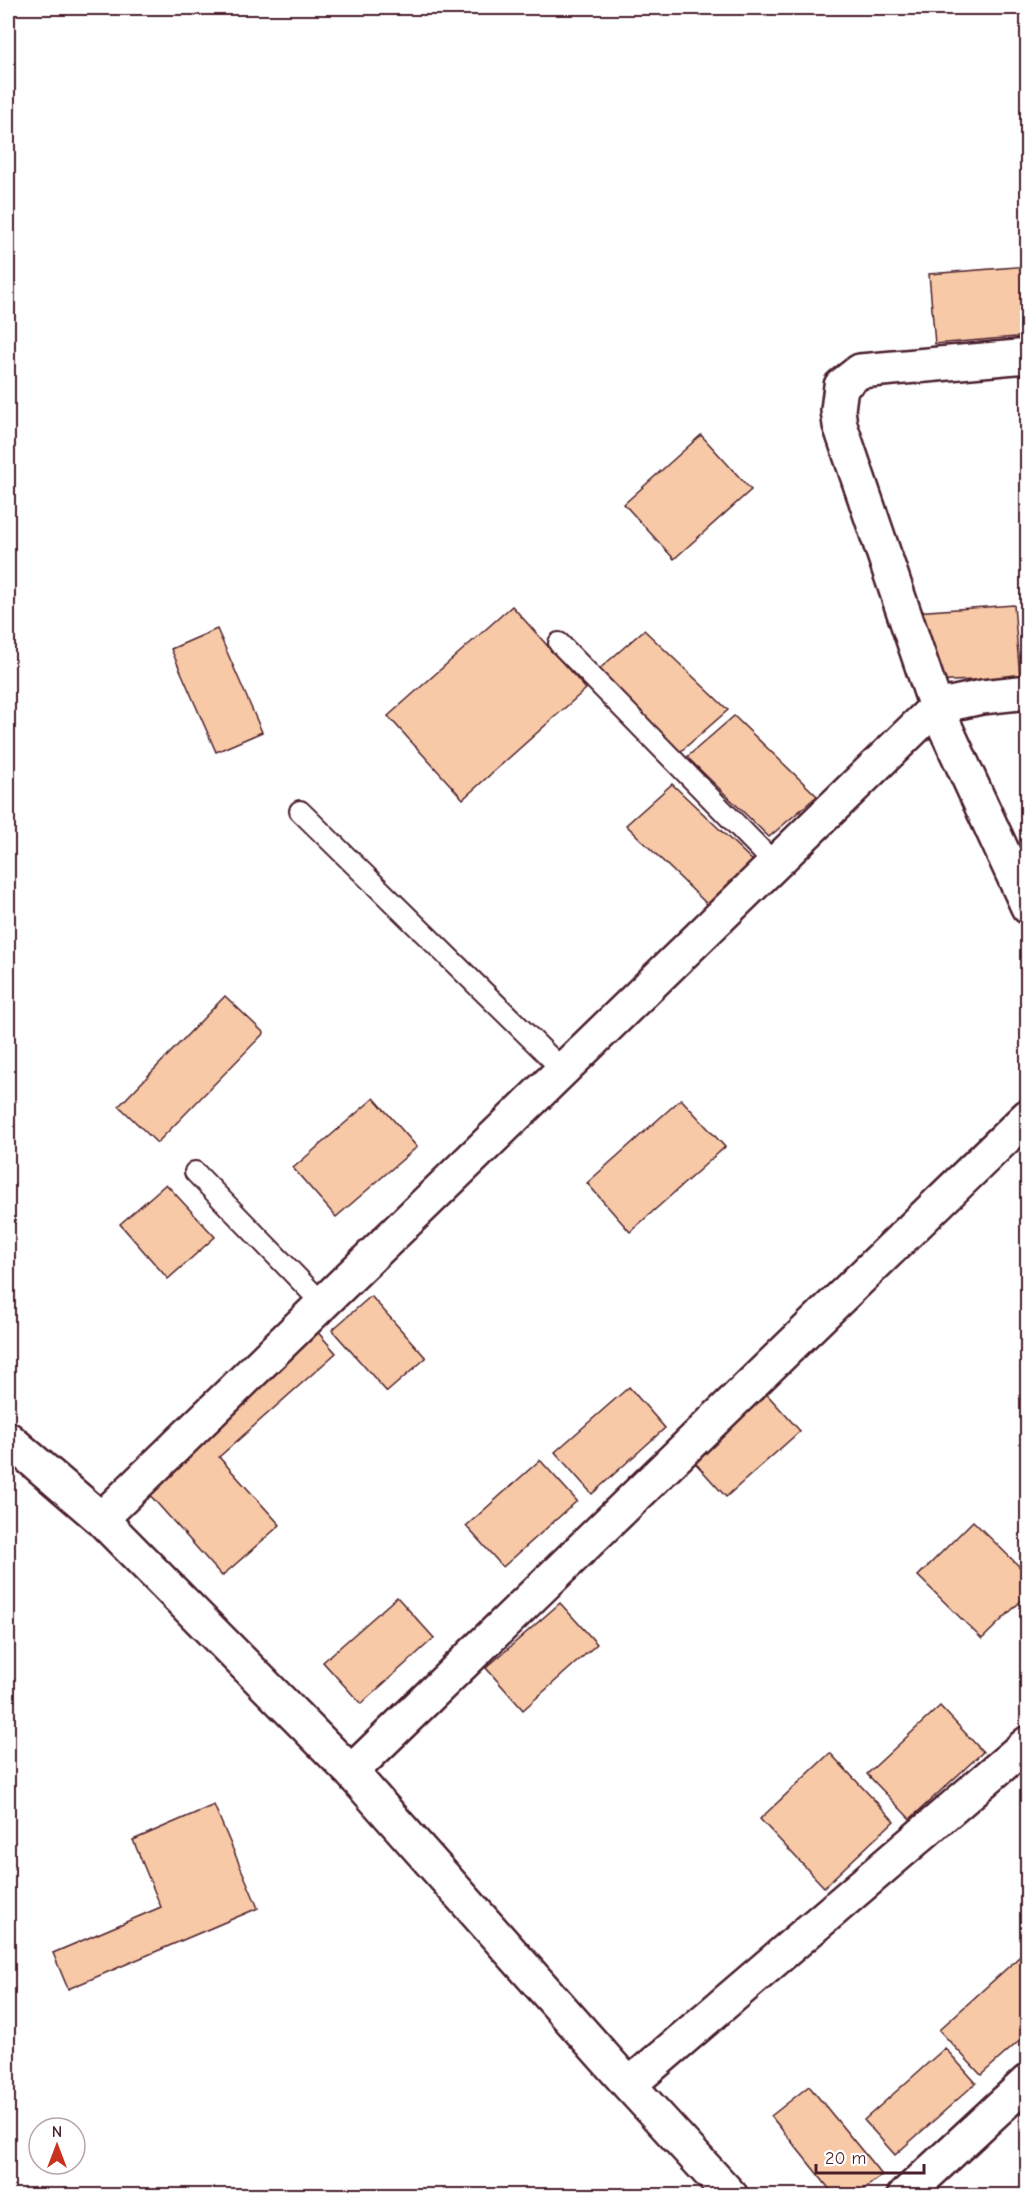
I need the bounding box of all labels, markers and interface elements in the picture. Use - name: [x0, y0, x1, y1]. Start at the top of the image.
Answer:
- north arrow: [27, 2116, 87, 2176]
- text: N: [52, 2123, 62, 2141]
- scale bar: [816, 2137, 924, 2175]
- text: 20 m: [825, 2148, 866, 2169]

